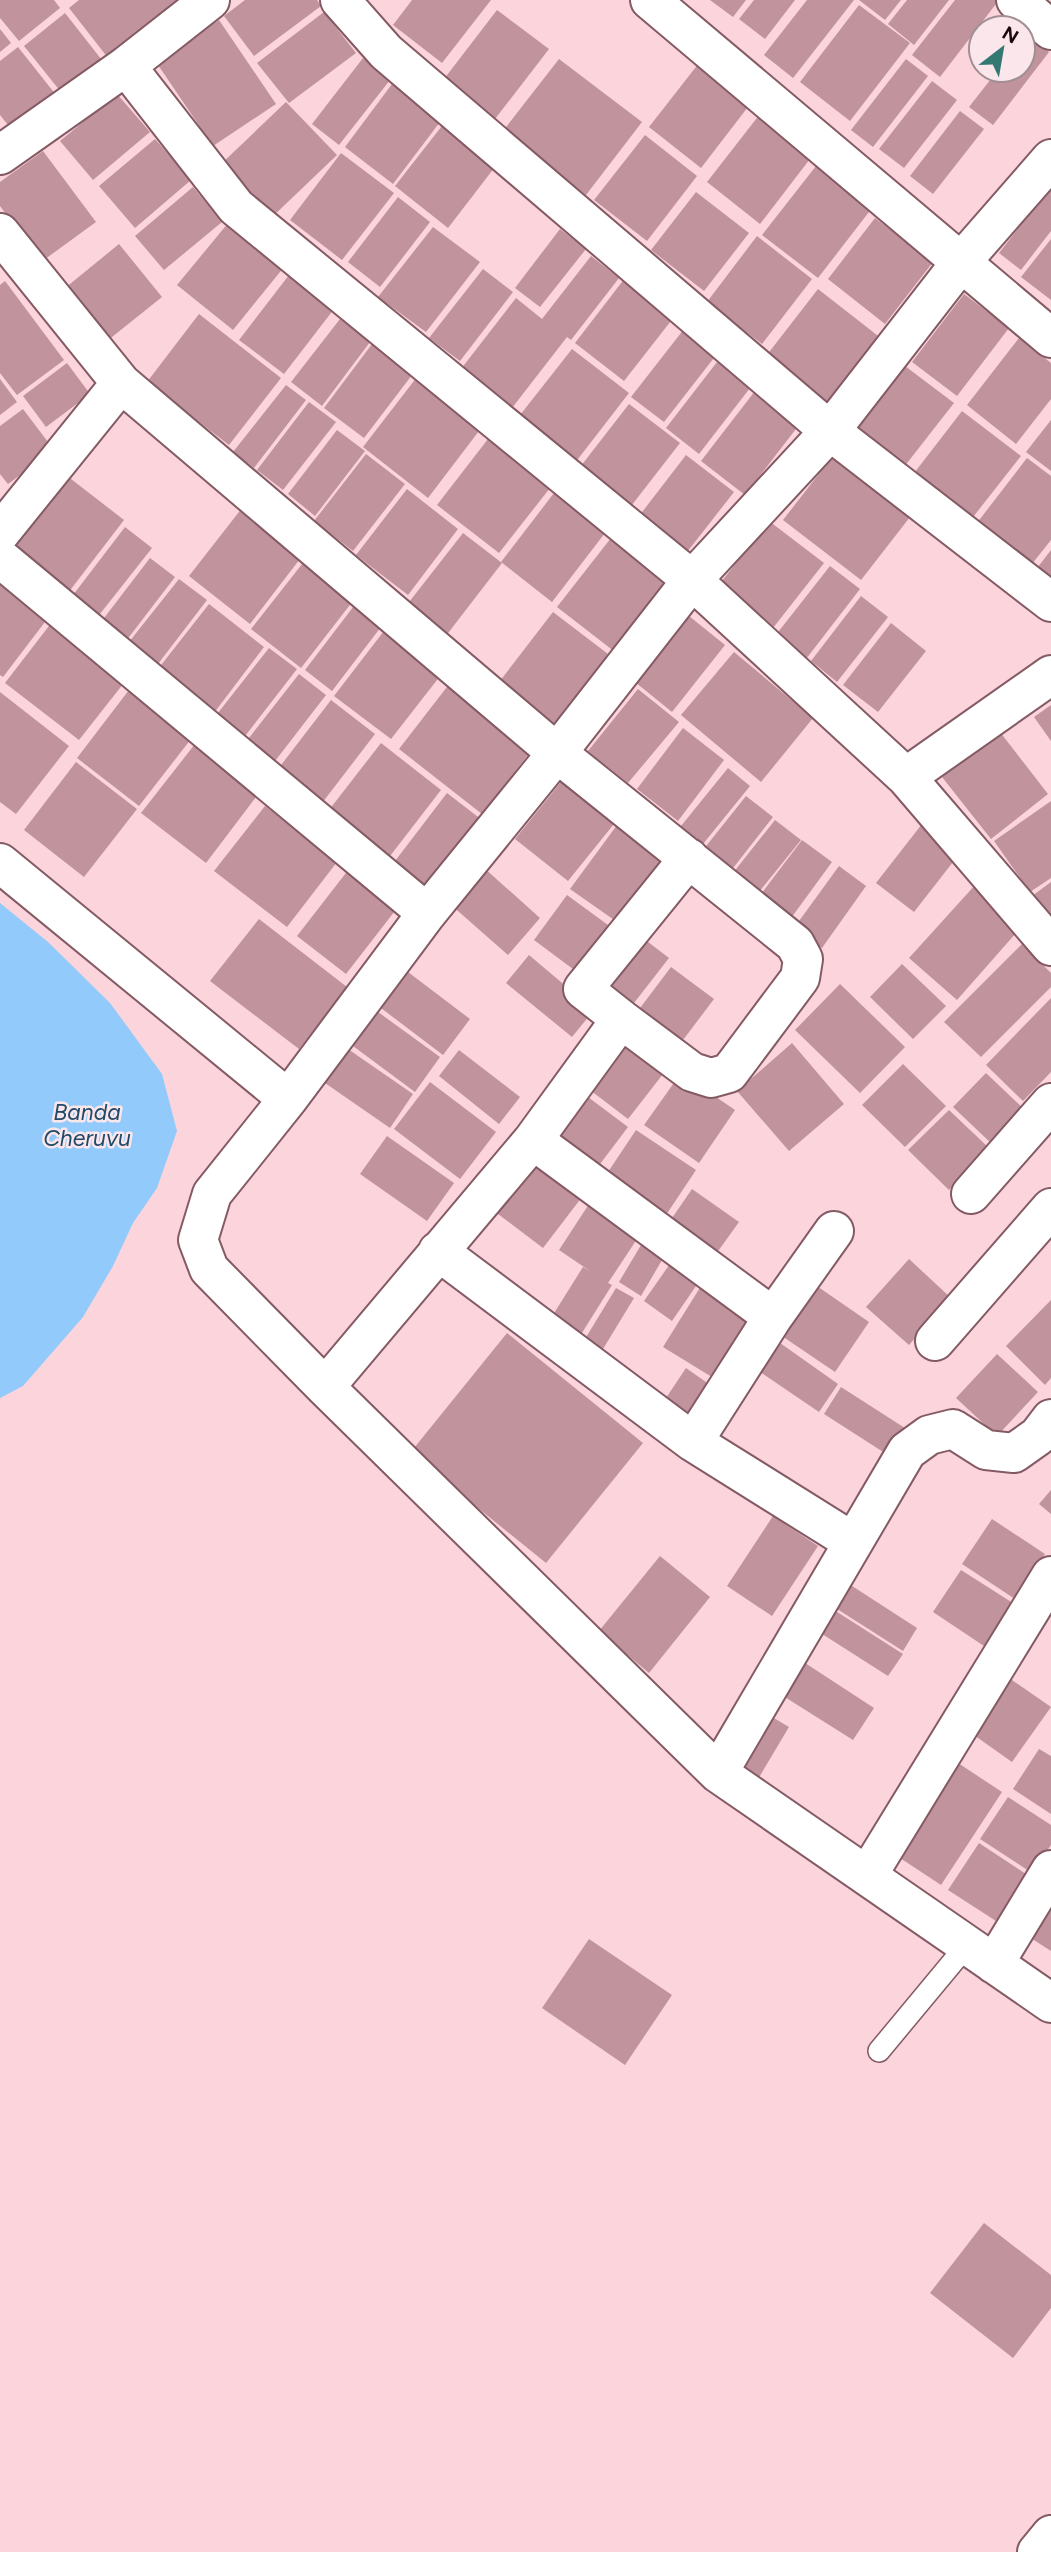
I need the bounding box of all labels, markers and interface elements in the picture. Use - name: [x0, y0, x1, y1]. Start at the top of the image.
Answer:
- north arrow: [967, 14, 1037, 84]
- text: N: [998, 21, 1023, 48]
- water label: Banda Cheruvu: [43, 1098, 131, 1152]

